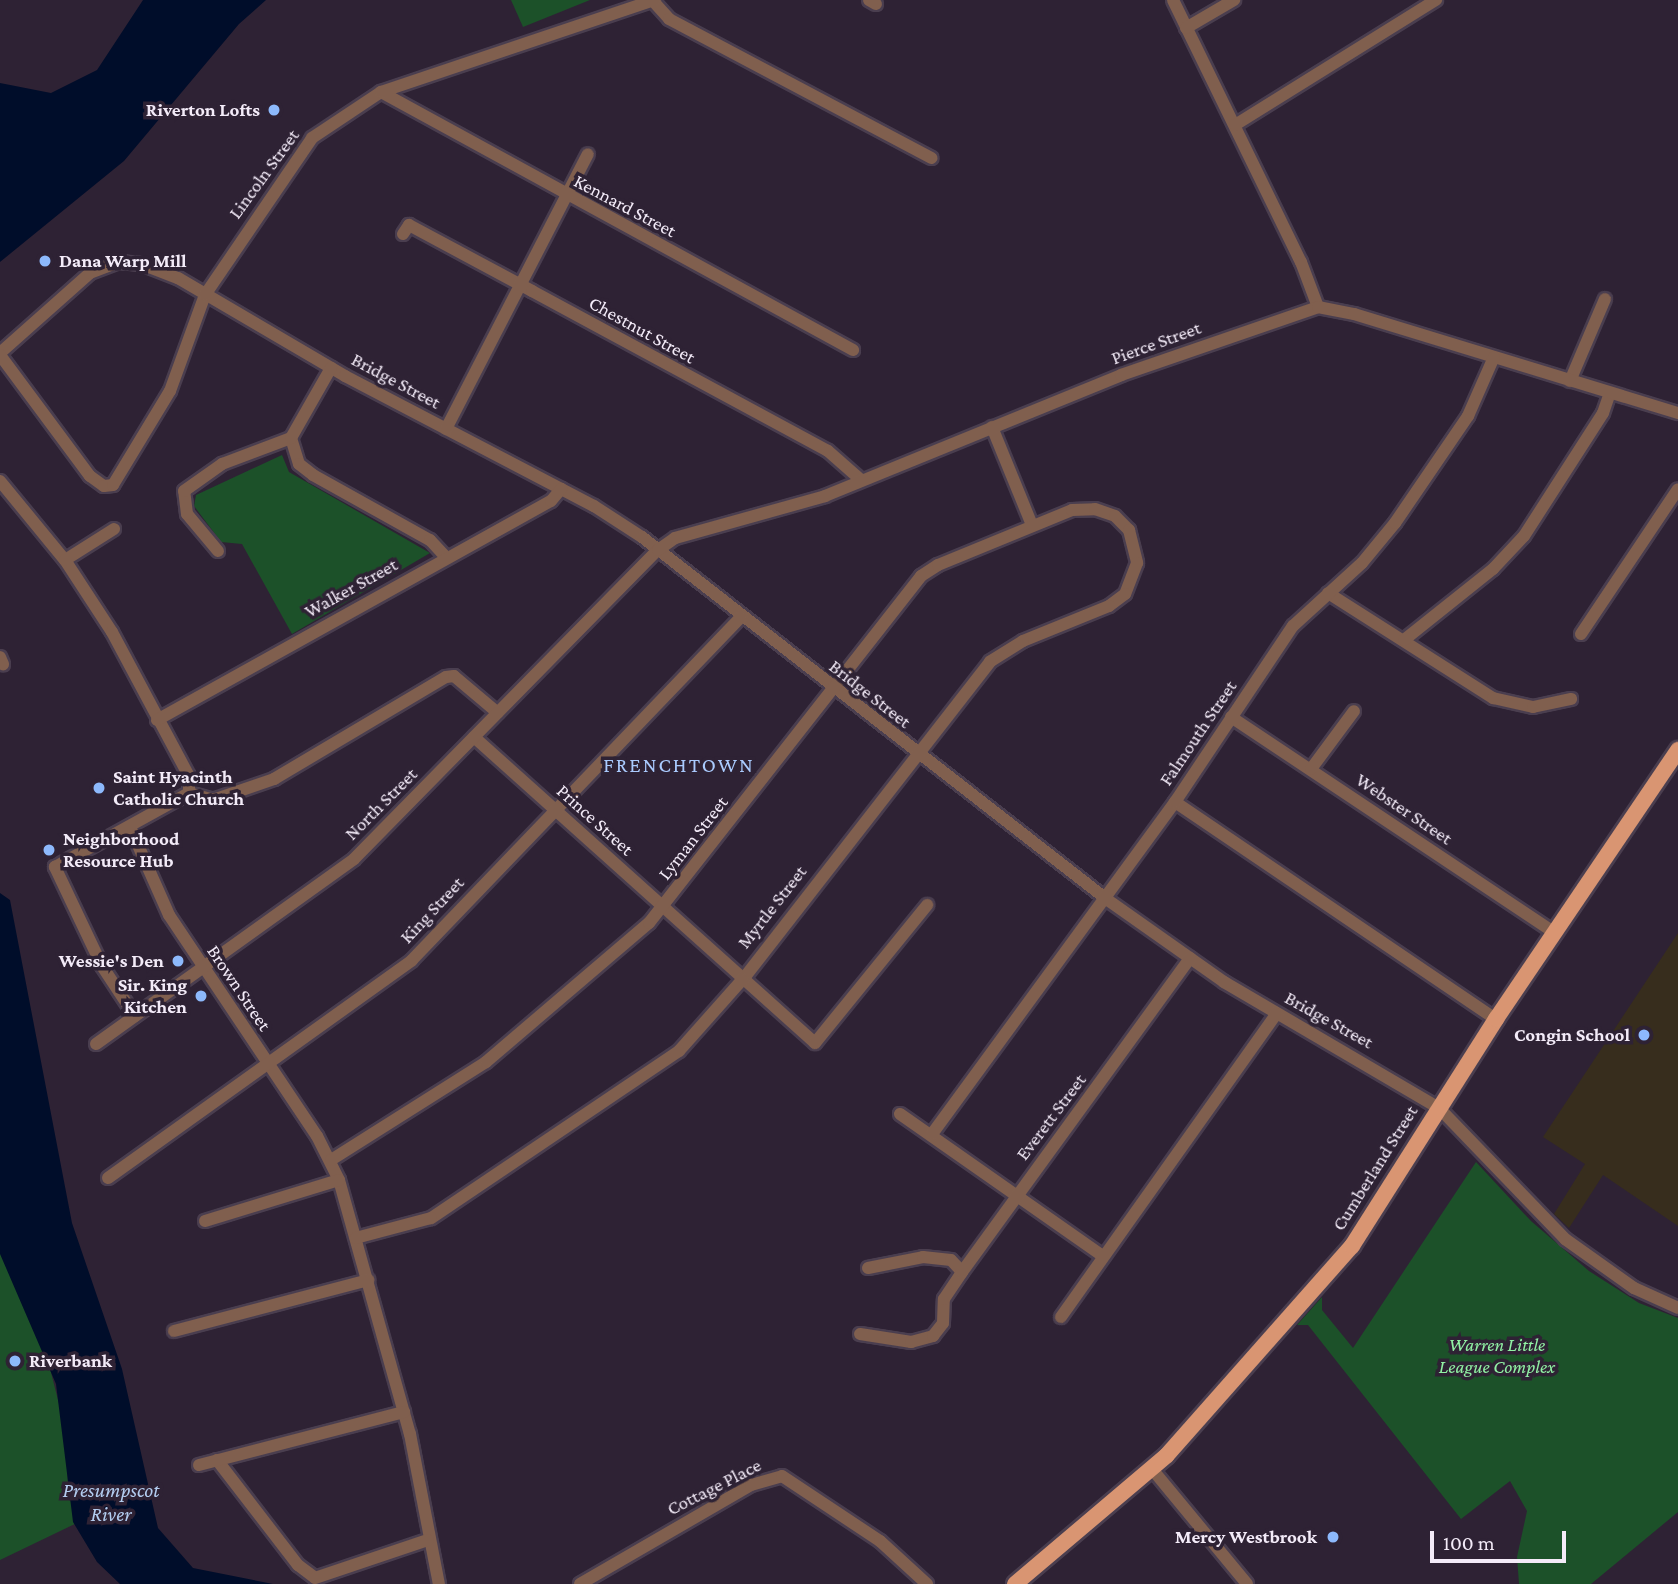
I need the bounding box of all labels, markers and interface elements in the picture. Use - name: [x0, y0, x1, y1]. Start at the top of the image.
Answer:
- place label: Riverton Lofts: [146, 99, 260, 121]
- marker: Riverton Lofts: [266, 102, 282, 118]
- street label: Lincoln Street: [224, 125, 304, 223]
- street label: Kennard Street: [570, 169, 680, 243]
- place label: Dana Warp Mill: [59, 250, 186, 272]
- marker: Dana Warp Mill: [37, 253, 53, 269]
- street label: Chestnut Street: [585, 291, 699, 369]
- street label: Pierce Street: [1108, 316, 1204, 370]
- street label: Bridge Street: [348, 348, 444, 414]
- street label: Walker Street: [301, 553, 401, 623]
- street label: Bridge Street: [825, 655, 915, 733]
- street label: Falmouth Street: [1154, 676, 1242, 790]
- district label: FRENCHTOWN: [605, 752, 753, 778]
- street label: North Street: [340, 763, 422, 845]
- place label: Saint Hyacinth Catholic Church: [113, 766, 244, 810]
- street label: Webster Street: [1351, 768, 1457, 850]
- marker: Saint Hyacinth Catholic Church: [91, 780, 107, 796]
- street label: Prince Street: [552, 780, 638, 860]
- street label: Lyman Street: [653, 792, 733, 884]
- place label: Neighborhood Resource Hub: [63, 828, 179, 872]
- marker: Neighborhood Resource Hub: [41, 842, 57, 858]
- street label: Myrtle Street: [733, 861, 811, 953]
- street label: King Street: [395, 872, 469, 948]
- street label: Brown Street: [202, 941, 276, 1035]
- place label: Wessie's Den: [59, 950, 164, 972]
- marker: Wessie's Den: [170, 953, 186, 969]
- place label: Sir. King Kitchen: [118, 974, 187, 1018]
- street label: Bridge Street: [1281, 986, 1377, 1054]
- marker: Sir. King Kitchen: [193, 988, 209, 1004]
- place label: Congin School: [1514, 1024, 1630, 1046]
- marker: Congin School: [1636, 1027, 1652, 1043]
- street label: Everett Street: [1011, 1069, 1091, 1165]
- street label: Cumberland Street: [1327, 1101, 1423, 1235]
- park label: Warren Little League Complex: [1439, 1334, 1555, 1378]
- place label: Riverbank: [29, 1350, 112, 1372]
- marker: Riverbank: [7, 1353, 23, 1369]
- street label: Cottage Place: [663, 1454, 765, 1520]
- water label: Presumpscot River: [63, 1477, 159, 1527]
- scale bar: [1433, 1518, 1570, 1562]
- place label: Mercy Westbrook: [1175, 1526, 1317, 1548]
- marker: Mercy Westbrook: [1323, 1527, 1343, 1547]
- text: 100 m: [1443, 1531, 1495, 1555]

